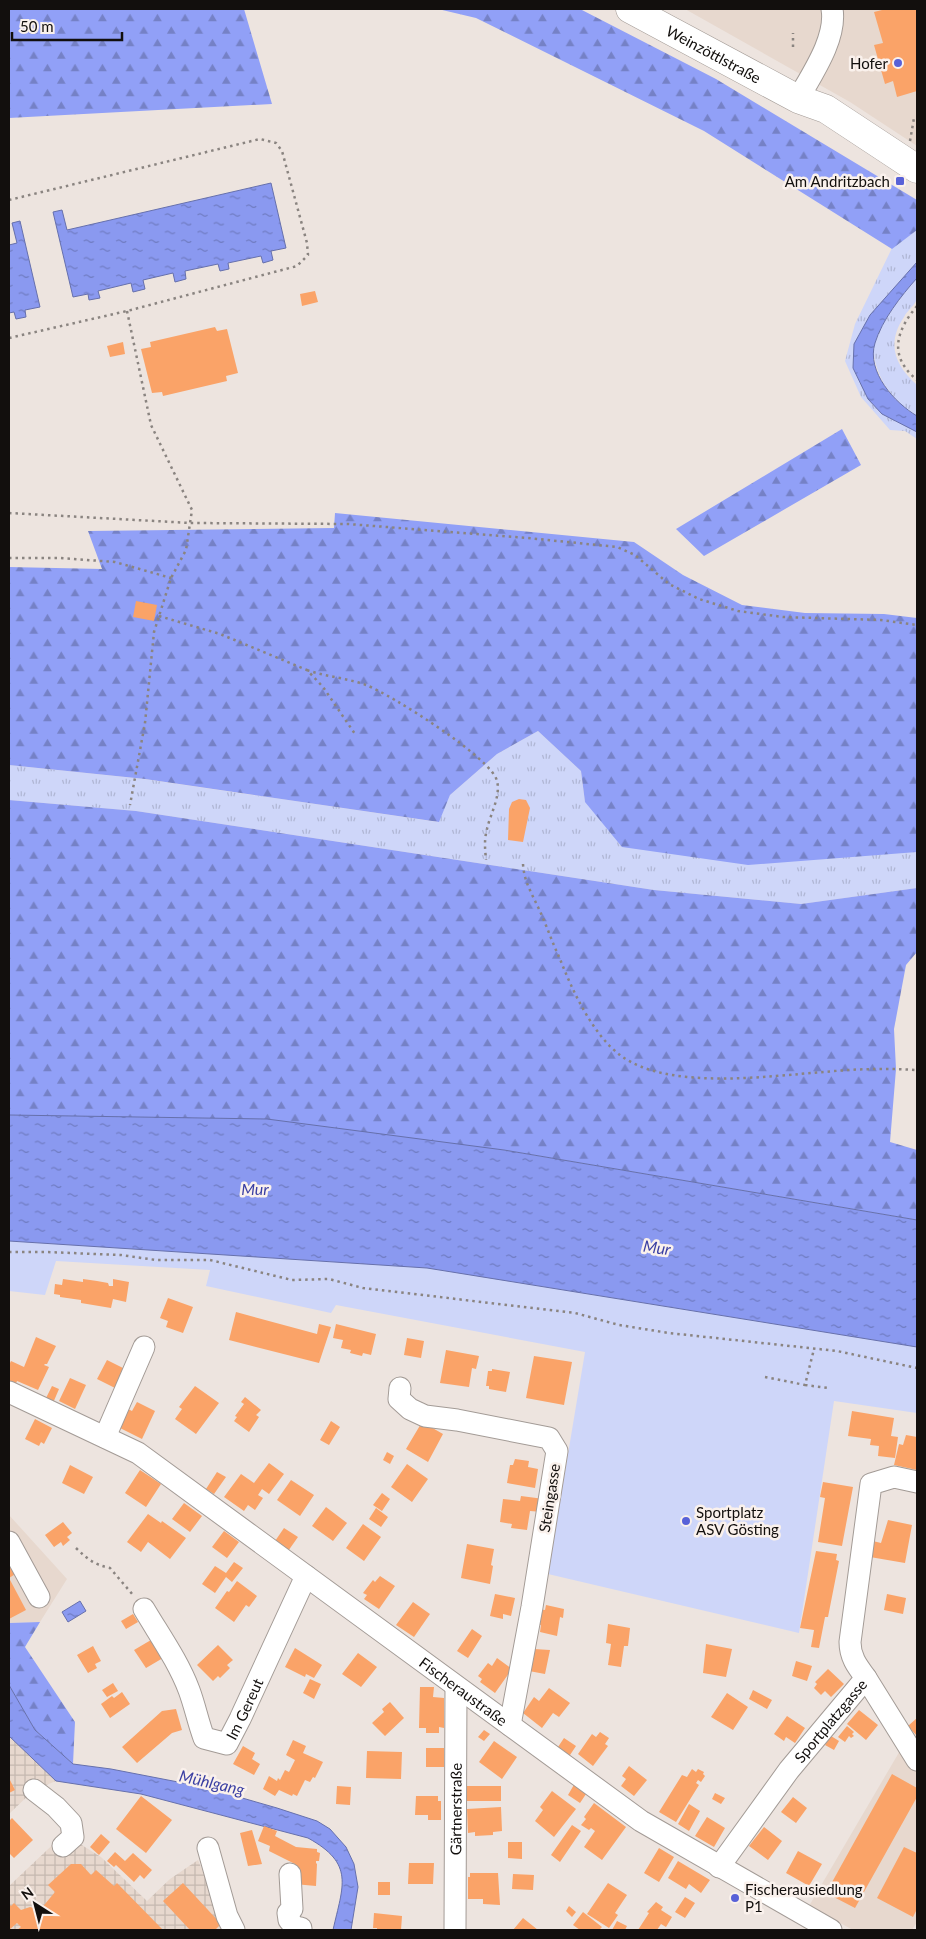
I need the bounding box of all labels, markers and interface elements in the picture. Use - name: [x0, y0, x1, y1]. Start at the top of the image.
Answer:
- scale bar: [12, 10, 122, 42]
- text: 50 m: [20, 17, 54, 35]
- street label: Weinzöttlstraße: [663, 21, 764, 87]
- place label: Hofer: [850, 54, 889, 72]
- marker: Hofer: [892, 57, 904, 69]
- place label: Am Andritzbach: [785, 172, 890, 190]
- marker: Am Andritzbach: [894, 175, 906, 187]
- water label: Mur: [241, 1179, 269, 1198]
- water label: Mur: [642, 1236, 673, 1258]
- street label: Steingasse: [535, 1462, 563, 1534]
- place label: Sportplatz ASV Gösting: [696, 1503, 779, 1538]
- marker: Sportplatz ASV Gösting: [680, 1515, 692, 1527]
- street label: Fischeraustraße: [416, 1653, 511, 1729]
- street label: Im Gereut: [222, 1675, 267, 1743]
- street label: Sportplatzgasse: [790, 1675, 870, 1766]
- street label: Gärtnerstraße: [446, 1763, 465, 1855]
- water label: Mühlgang: [178, 1765, 247, 1799]
- north arrow: [10, 1879, 60, 1929]
- place label: Fischerausiedlung P1: [745, 1880, 863, 1915]
- text: N: [18, 1883, 36, 1903]
- marker: Fischerausiedlung P1: [729, 1892, 741, 1904]

